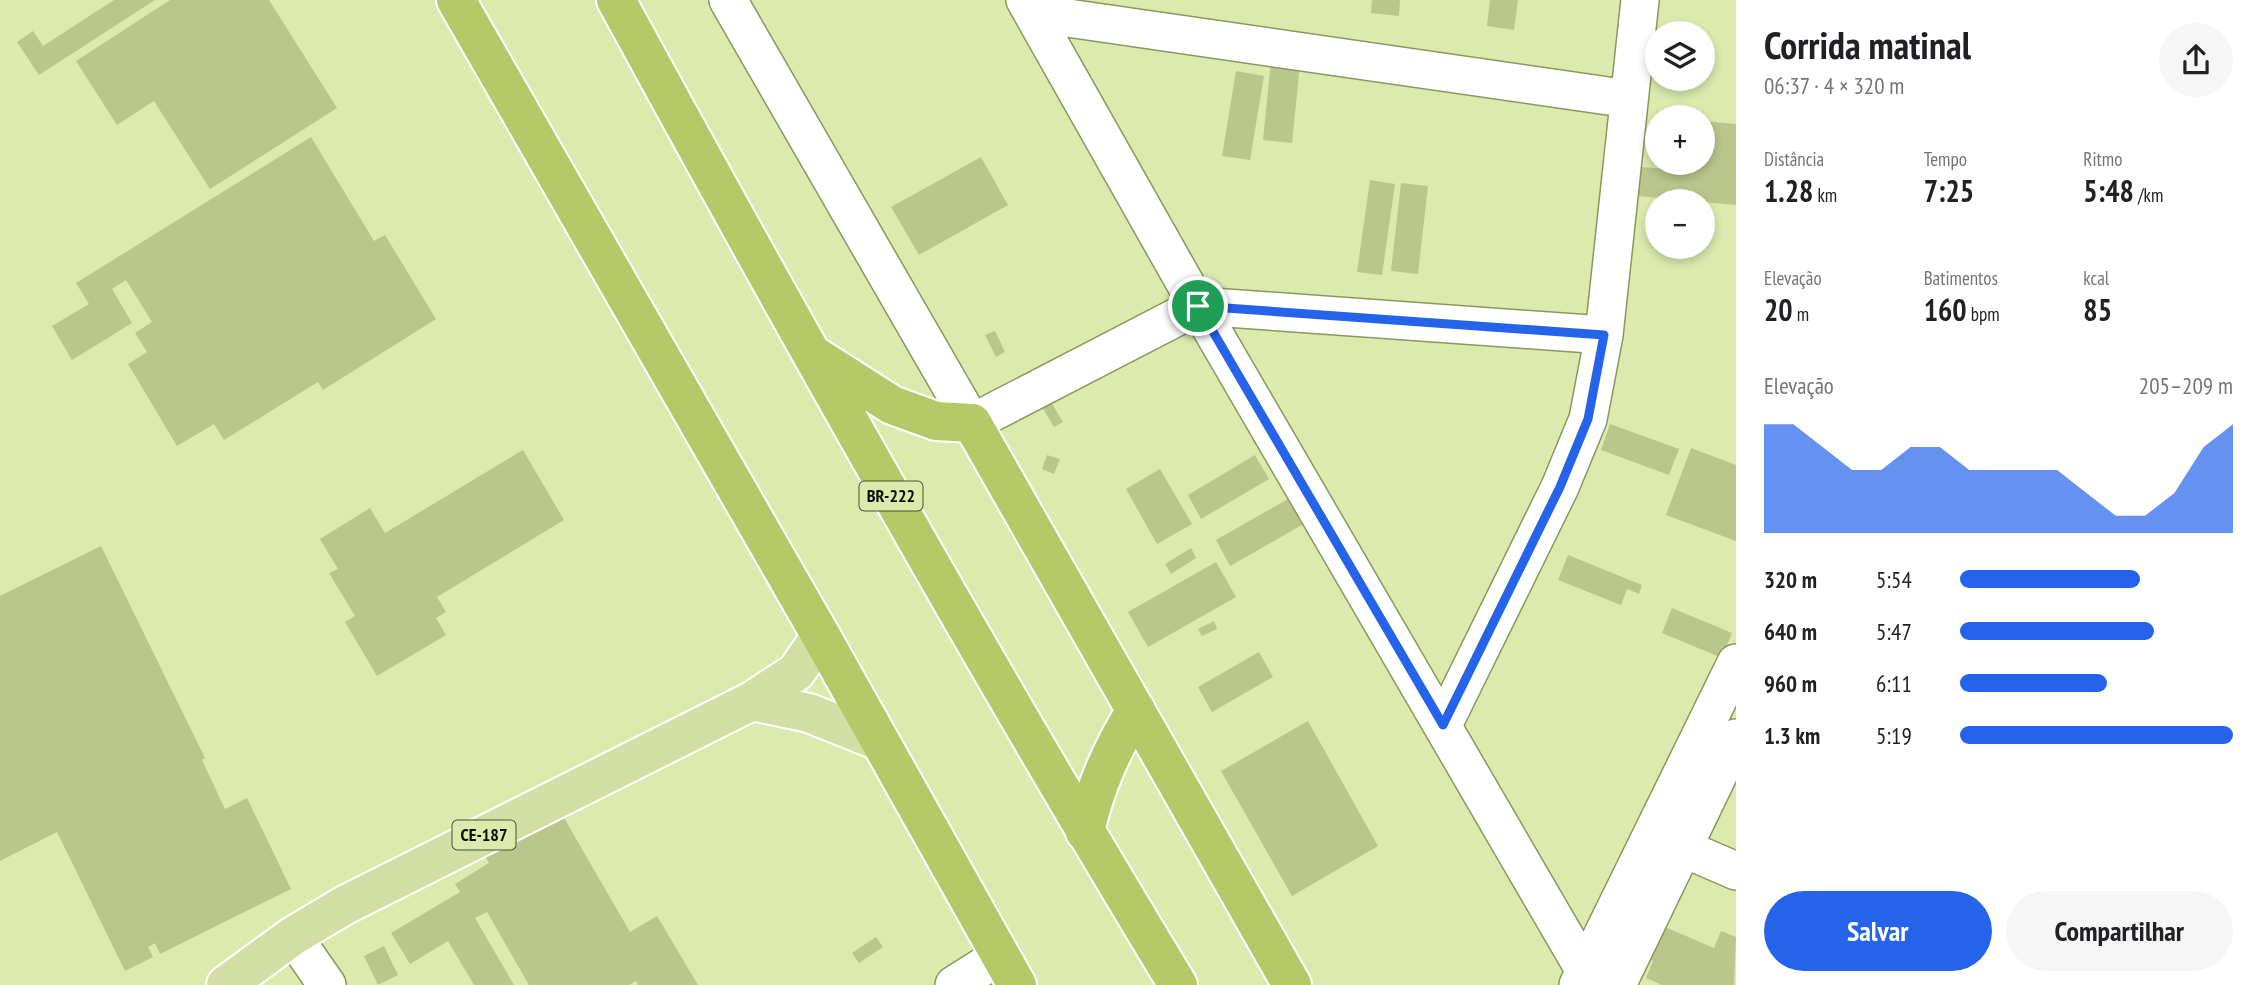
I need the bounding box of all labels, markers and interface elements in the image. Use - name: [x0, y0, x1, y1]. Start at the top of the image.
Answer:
- text: Corrida matinal: [1764, 20, 1971, 69]
- map controls: [1645, 21, 1715, 259]
- button: layers: [1645, 21, 1715, 91]
- button: share: [2159, 23, 2233, 97]
- text: 06:37 · 4 × 320 m: [1764, 71, 1904, 100]
- button: +: [1645, 105, 1715, 175]
- text: Distância: [1764, 147, 1824, 171]
- text: Tempo: [1924, 147, 1967, 171]
- text: Ritmo: [2083, 147, 2122, 171]
- text: 1.28: [1764, 171, 1813, 210]
- text: 7:25: [1924, 171, 1974, 210]
- text: 5:48: [2083, 171, 2134, 210]
- text: km: [1813, 183, 1837, 207]
- text: /km: [2134, 183, 2163, 207]
- button: −: [1645, 189, 1715, 259]
- text: Elevação: [1764, 266, 1822, 290]
- text: Batimentos: [1924, 266, 1998, 290]
- text: kcal: [2083, 266, 2109, 290]
- pin: [1168, 276, 1228, 336]
- icon: arrive: [1179, 287, 1217, 325]
- text: 20: [1764, 290, 1793, 329]
- text: 160: [1924, 290, 1967, 329]
- text: 85: [2083, 290, 2112, 329]
- text: m: [1793, 302, 1809, 326]
- text: bpm: [1967, 302, 2000, 326]
- text: Elevação: [1764, 371, 1834, 400]
- text: 205–209 m: [2139, 371, 2233, 400]
- road number: BR-222: [860, 482, 922, 510]
- text: 320 m: [1764, 565, 1817, 594]
- text: 5:54: [1876, 565, 1912, 594]
- text: 640 m: [1764, 617, 1817, 646]
- text: 5:47: [1876, 617, 1912, 646]
- text: 960 m: [1764, 669, 1817, 698]
- text: 6:11: [1876, 669, 1912, 698]
- text: 1.3 km: [1764, 721, 1820, 750]
- text: 5:19: [1876, 721, 1912, 750]
- road number: CE-187: [452, 820, 516, 850]
- button: Salvar: [1764, 891, 1992, 971]
- button: Compartilhar: [2006, 891, 2233, 971]

